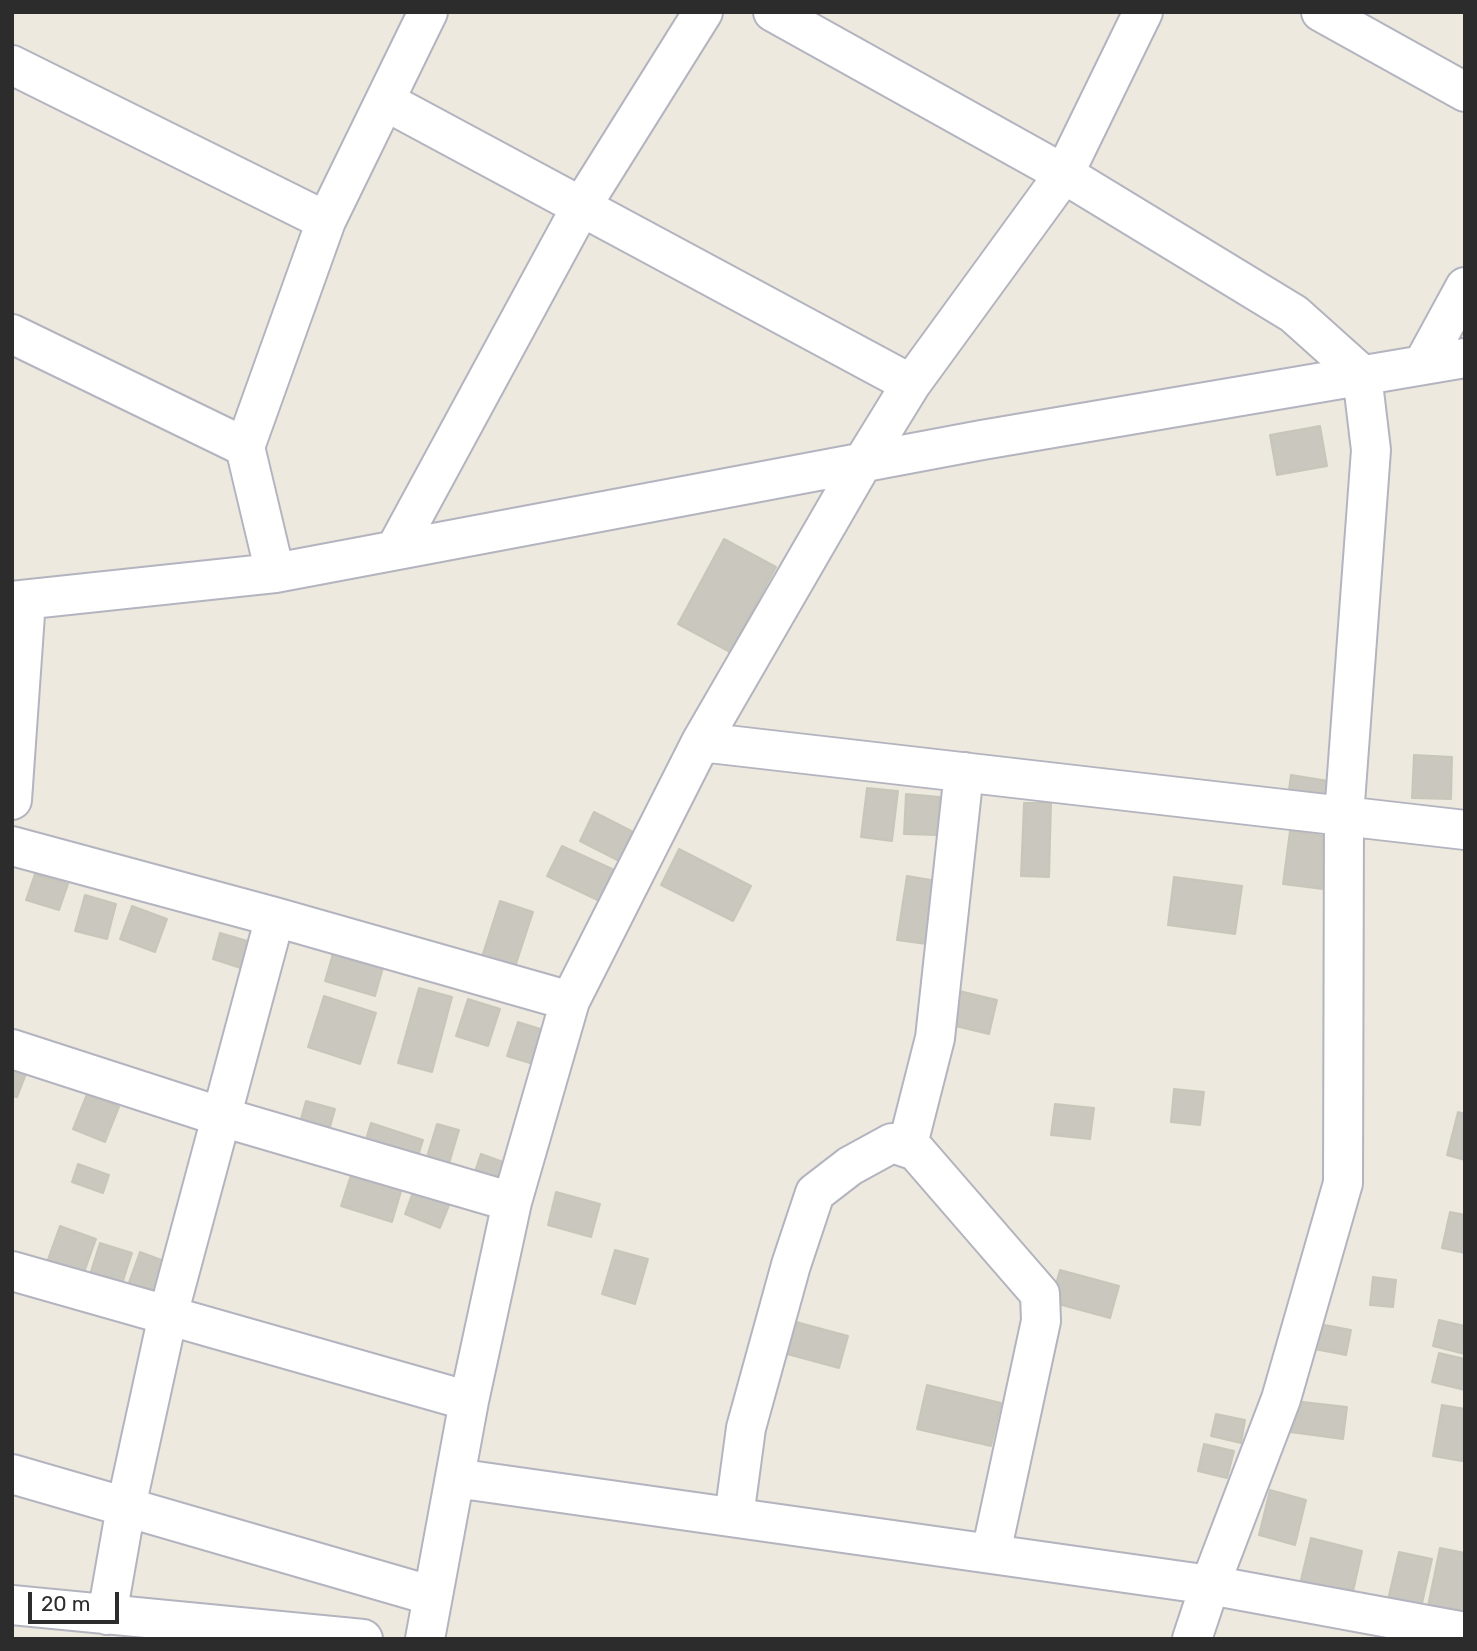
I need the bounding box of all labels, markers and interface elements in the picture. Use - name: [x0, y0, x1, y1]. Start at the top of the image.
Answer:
- scale bar: [32, 1578, 122, 1622]
- text: 20 m: [41, 1591, 90, 1616]

